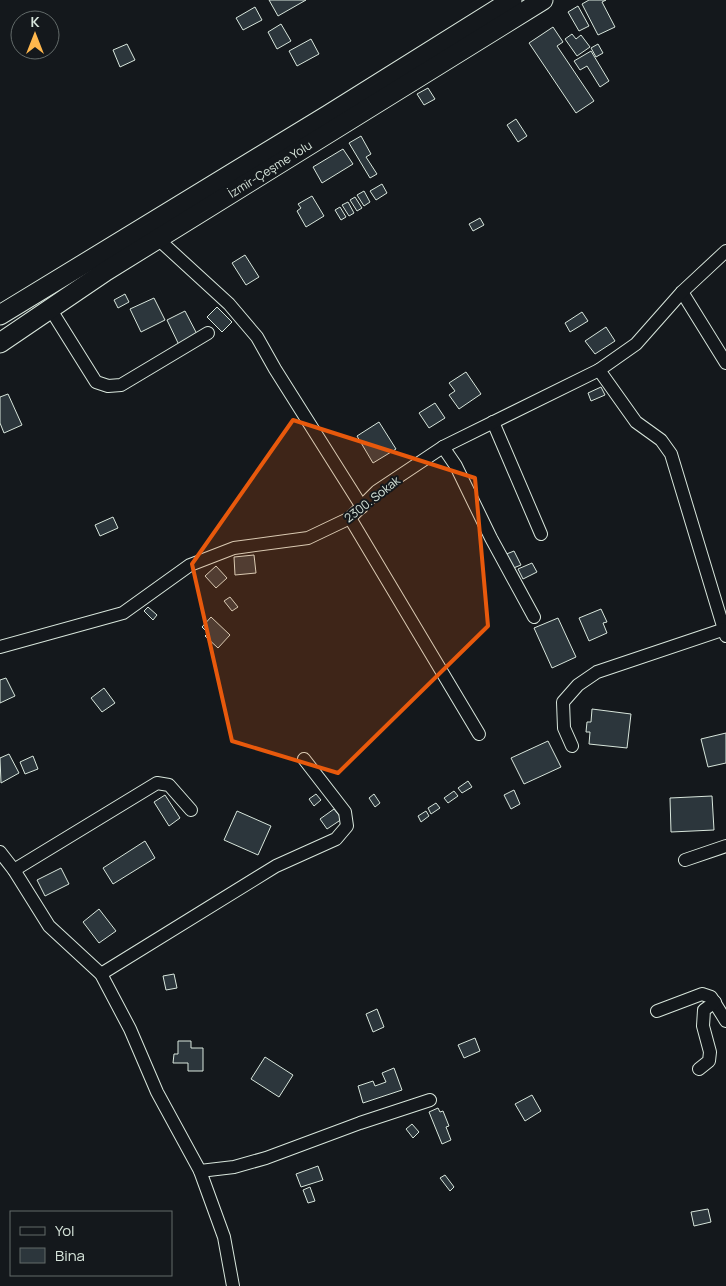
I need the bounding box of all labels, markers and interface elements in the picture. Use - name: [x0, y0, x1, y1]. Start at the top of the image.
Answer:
- north arrow: [10, 10, 60, 60]
- text: K: [30, 12, 40, 31]
- street label: İzmir-Çeşme Yolu: [225, 136, 315, 202]
- street label: 2300. Sokak: [341, 471, 404, 526]
- legend: [10, 1211, 172, 1276]
- text: Yol: [55, 1220, 75, 1241]
- text: Bina: [55, 1245, 85, 1266]

